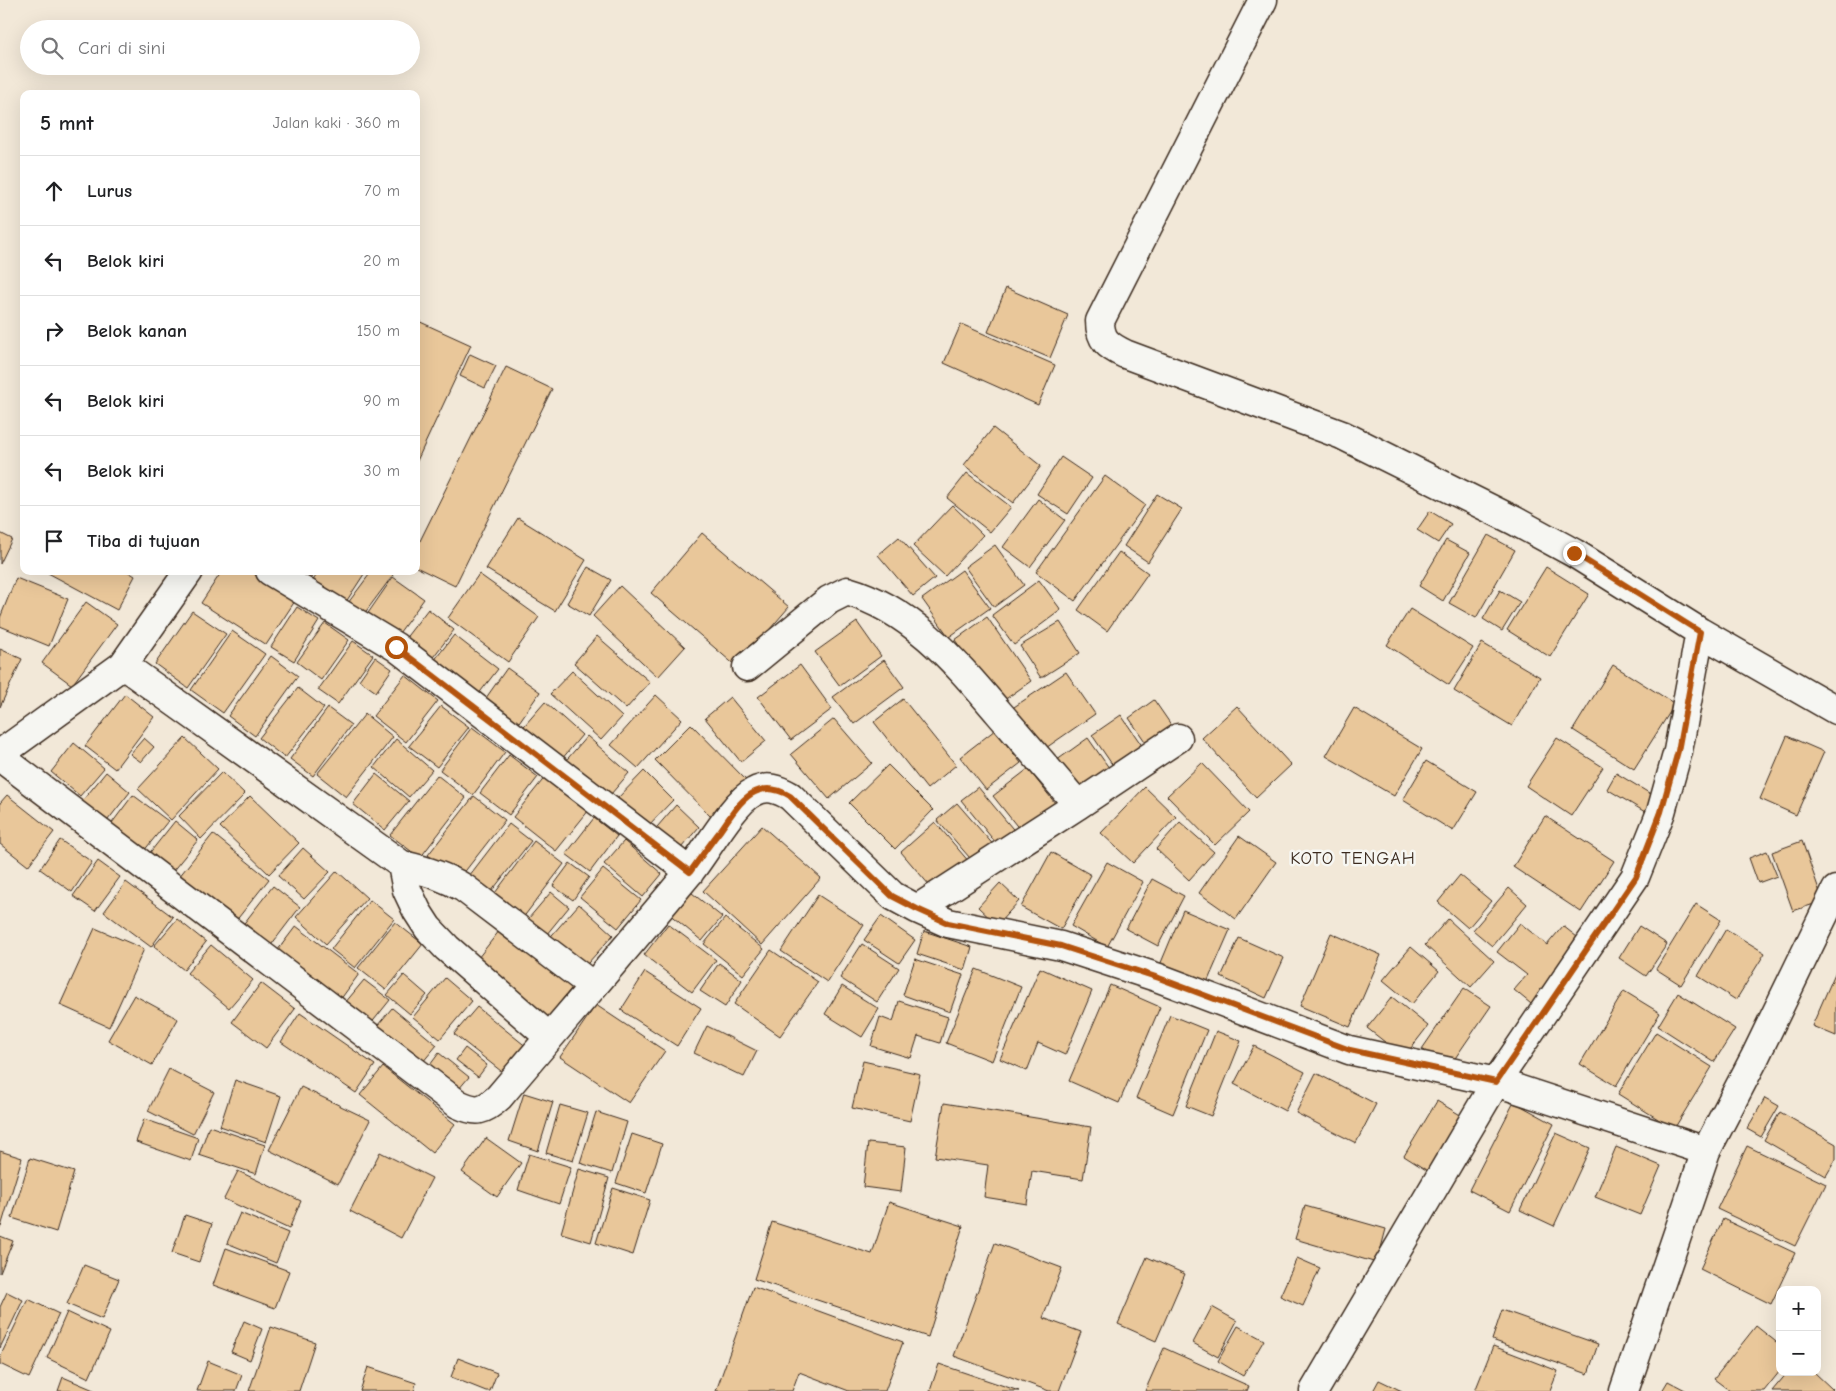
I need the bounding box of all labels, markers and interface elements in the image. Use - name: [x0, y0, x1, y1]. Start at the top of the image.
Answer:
- search box: [20, 20, 420, 75]
- icon: search: [38, 34, 66, 62]
- text: Cari di sini: [78, 37, 165, 59]
- text: 5 mnt: [40, 111, 94, 135]
- text: Jalan kaki · 360 m: [273, 114, 400, 132]
- icon: ahead: [40, 177, 68, 205]
- text: Lurus: [87, 180, 132, 202]
- text: 70 m: [364, 182, 400, 200]
- icon: left: [40, 247, 68, 275]
- text: Belok kiri: [87, 250, 164, 272]
- text: 20 m: [363, 252, 400, 270]
- icon: right: [40, 317, 68, 345]
- text: Belok kanan: [87, 320, 187, 342]
- text: 150 m: [357, 322, 400, 340]
- icon: left: [40, 387, 68, 415]
- text: Belok kiri: [87, 390, 164, 412]
- text: 90 m: [363, 392, 400, 410]
- icon: left: [40, 457, 68, 485]
- text: Belok kiri: [87, 460, 164, 482]
- text: 30 m: [364, 462, 400, 480]
- icon: arrive: [40, 527, 68, 555]
- text: Tiba di tujuan: [87, 530, 200, 552]
- route end: [1563, 542, 1586, 565]
- route start: [385, 636, 408, 659]
- district label: KOTO TENGAH: [1290, 848, 1416, 869]
- map controls: [1776, 1286, 1821, 1376]
- button: +: [1776, 1286, 1821, 1331]
- button: −: [1776, 1331, 1821, 1376]

